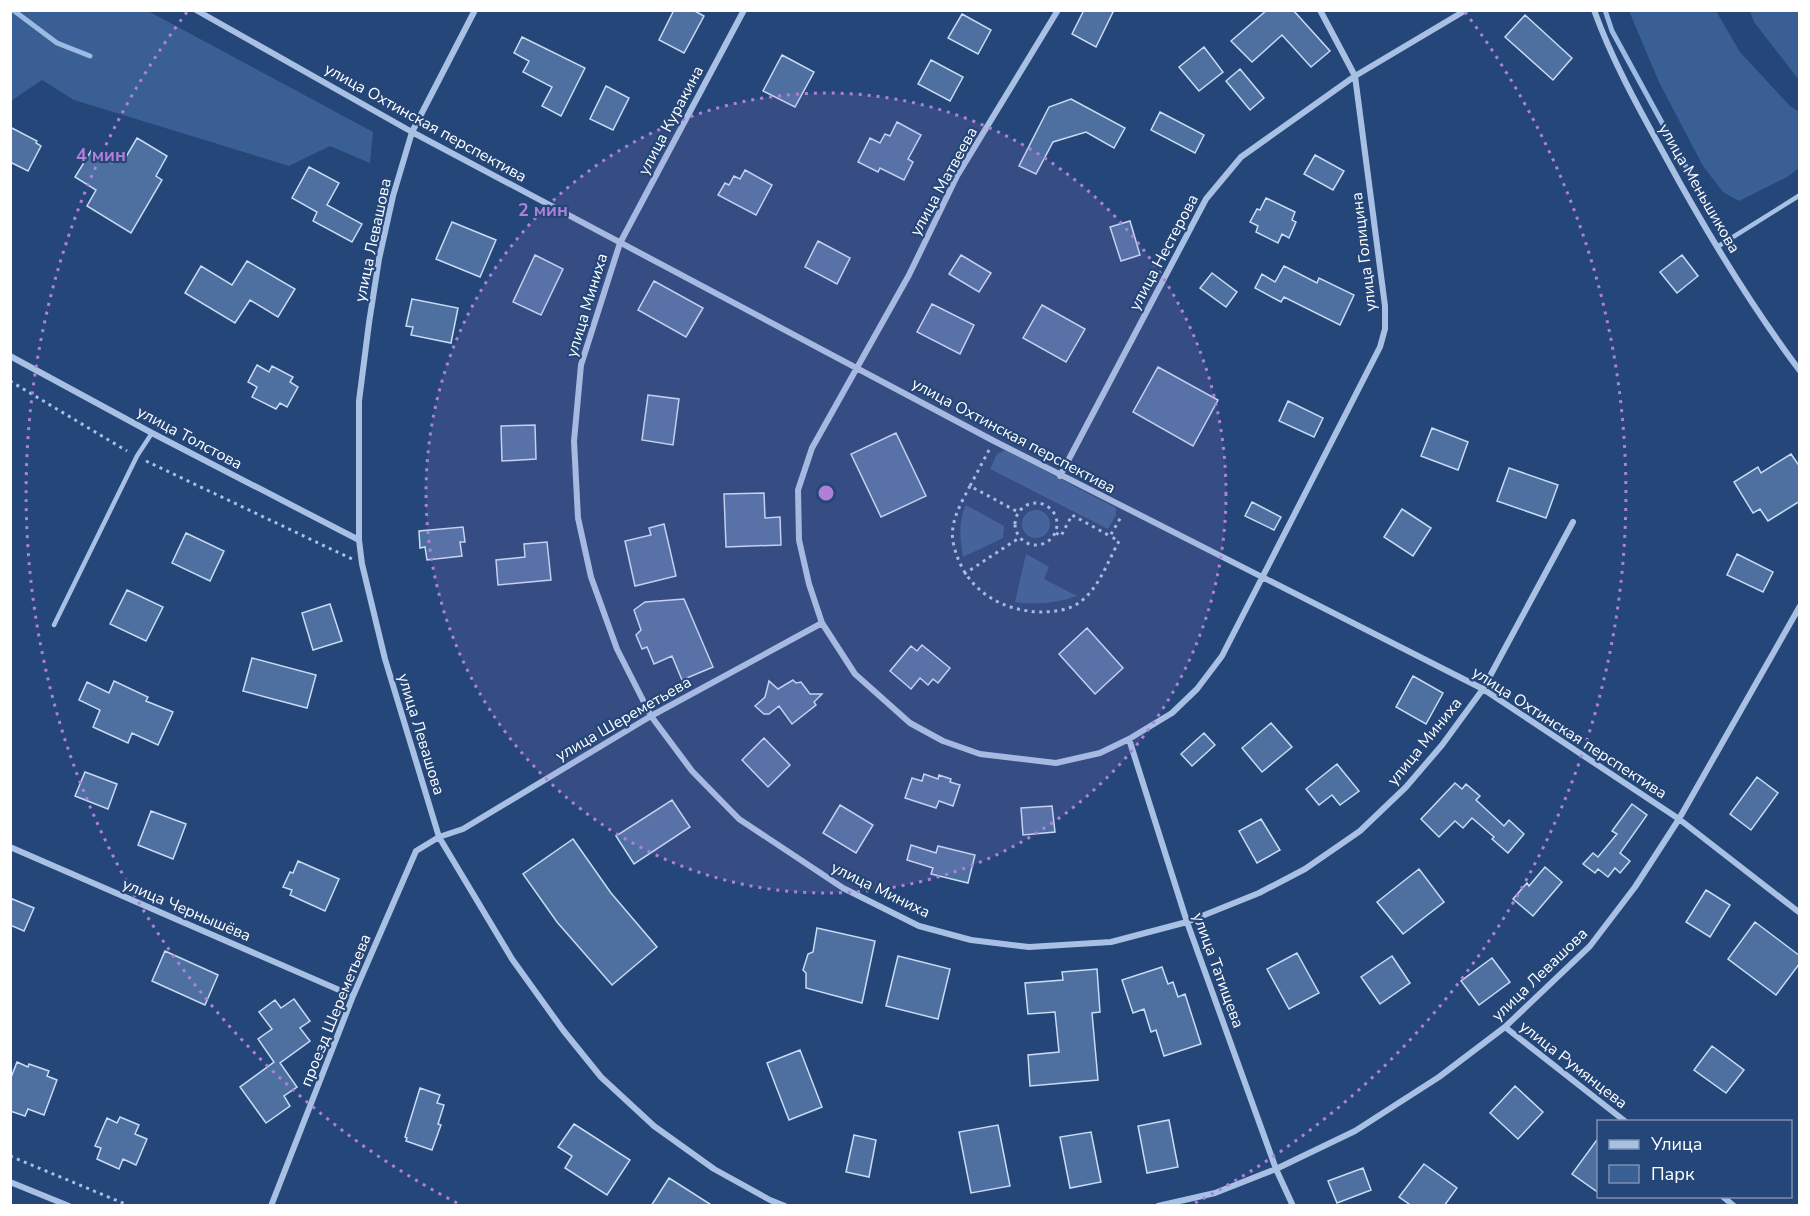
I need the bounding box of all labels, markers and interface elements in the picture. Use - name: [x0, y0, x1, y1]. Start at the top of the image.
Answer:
- street label: улица Охтинская перспектива: [320, 58, 531, 188]
- street label: улица Куракина: [633, 62, 709, 179]
- street label: улица Меньшикова: [1653, 120, 1745, 257]
- street label: улица Матвеева: [905, 123, 983, 240]
- text: 4 мин: [76, 143, 126, 167]
- street label: улица Левашова: [349, 176, 397, 304]
- street label: улица Нестерова: [1124, 190, 1204, 315]
- street label: улица Голицина: [1346, 191, 1382, 313]
- text: 2 мин: [518, 198, 568, 222]
- street label: улица Миниха: [561, 251, 613, 360]
- street label: улица Охтинская перспектива: [908, 373, 1119, 499]
- street label: улица Толстова: [133, 401, 246, 475]
- centre of rings: [816, 483, 836, 503]
- street label: улица Охтинская перспектива: [1468, 661, 1671, 804]
- street label: улица Левашова: [392, 671, 450, 798]
- street label: улица Шереметьева: [552, 671, 695, 767]
- street label: улица Миниха: [1382, 693, 1467, 790]
- street label: улица Миниха: [827, 856, 934, 923]
- street label: улица Чернышёва: [119, 873, 254, 947]
- street label: улица Татищева: [1187, 910, 1249, 1031]
- street label: улица Левашова: [1487, 923, 1593, 1026]
- street label: проезд Шереметьева: [295, 931, 377, 1090]
- street label: улица Румянцева: [1515, 1016, 1632, 1114]
- legend: [1597, 1120, 1792, 1198]
- text: Улица: [1650, 1132, 1702, 1156]
- text: Парк: [1651, 1162, 1695, 1186]

